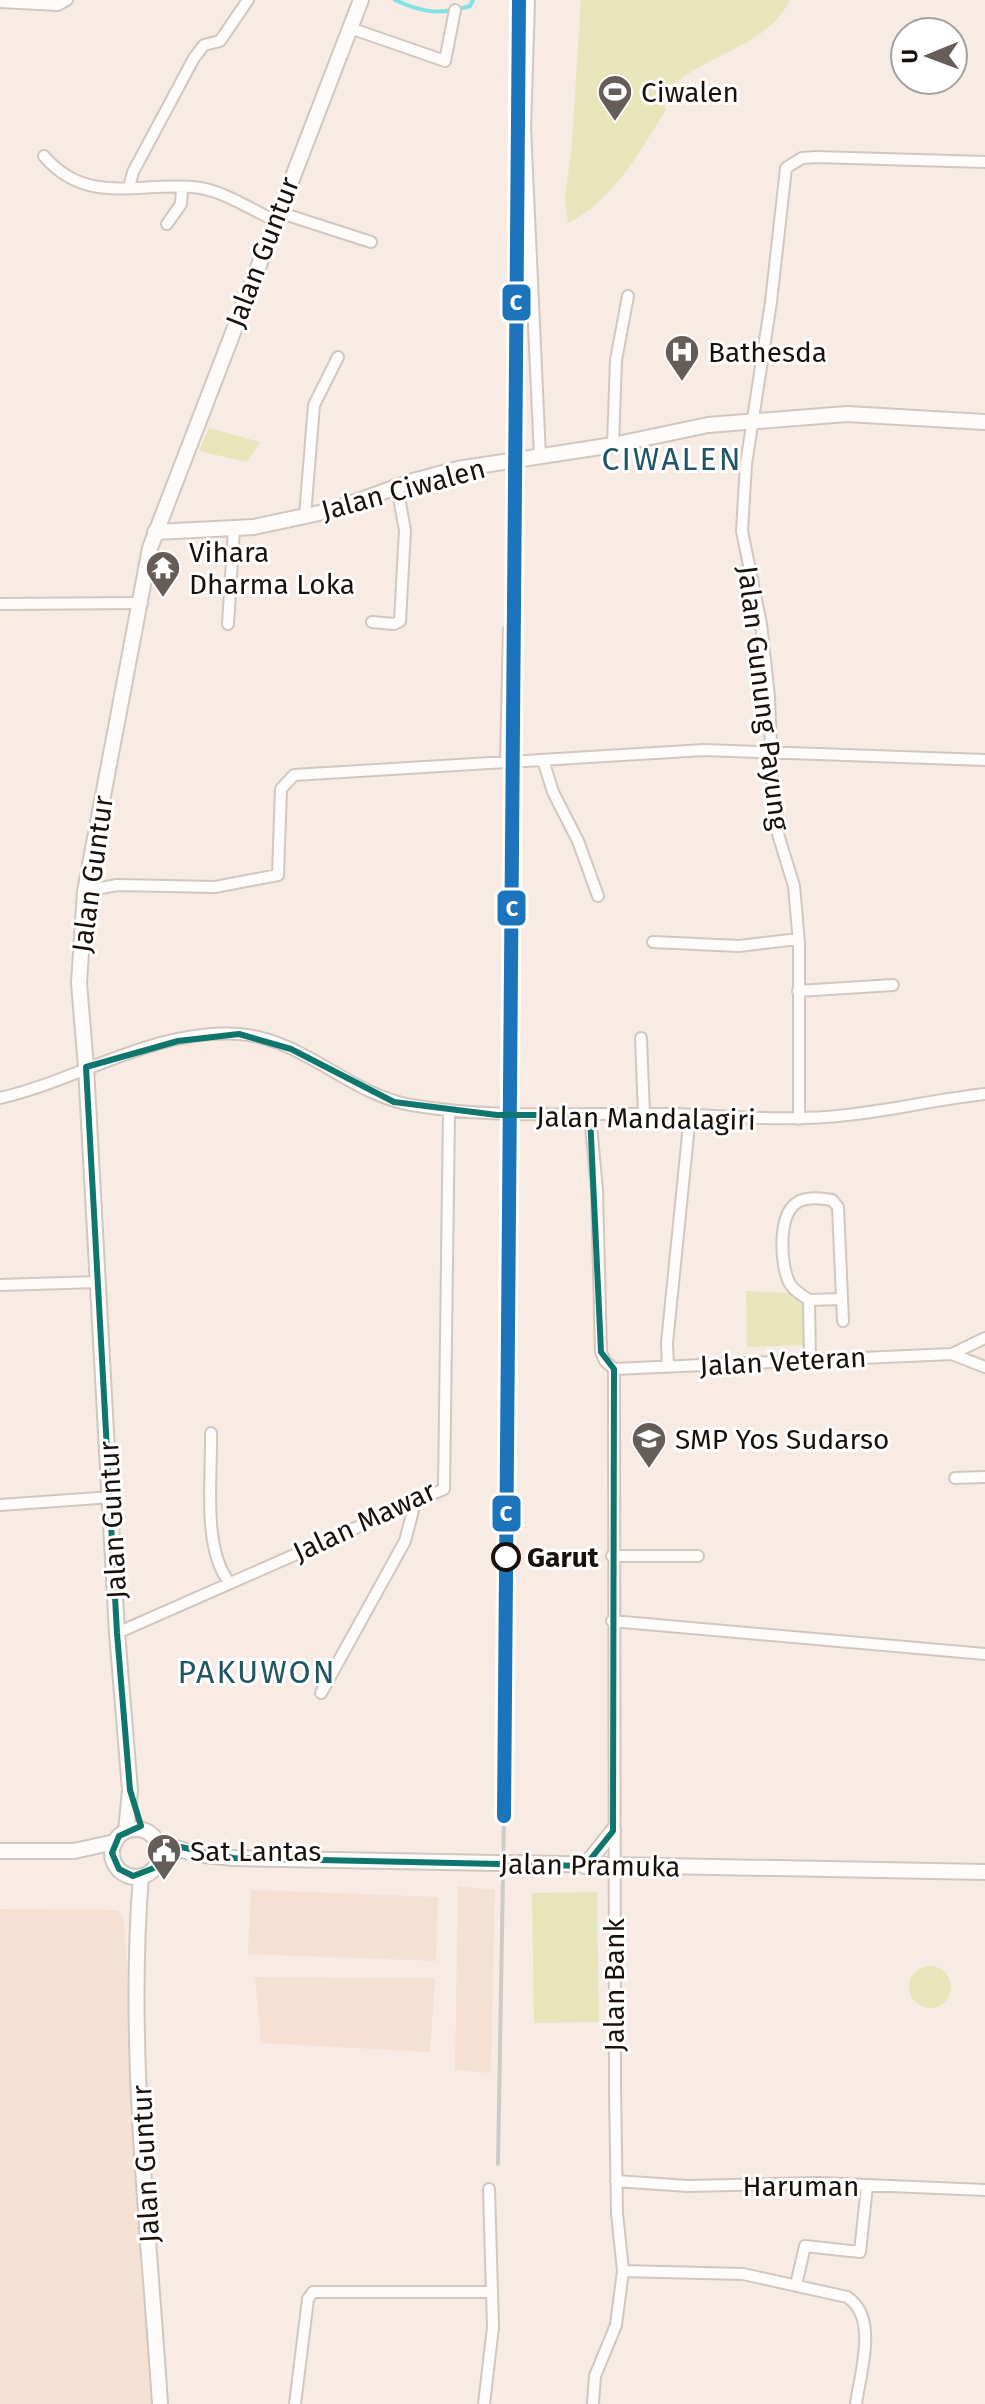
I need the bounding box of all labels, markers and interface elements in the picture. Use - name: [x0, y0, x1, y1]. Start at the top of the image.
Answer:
- north arrow: [889, 16, 969, 96]
- text: U: [896, 49, 923, 64]
- sports icon: Ciwalen: [596, 73, 634, 123]
- place label: Ciwalen: [641, 76, 739, 109]
- street label: Jalan Guntur: [219, 172, 306, 332]
- line badge: C: [501, 283, 532, 322]
- text: C: [510, 289, 523, 316]
- hospital icon: Bathesda: [663, 333, 701, 383]
- place label: Bathesda: [708, 336, 827, 369]
- district label: CIWALEN: [601, 440, 743, 478]
- street label: Jalan Ciwalen: [317, 452, 489, 527]
- place label: Vihara Dharma Loka: [189, 536, 355, 601]
- temple icon: Vihara Dharma Loka: [144, 549, 182, 599]
- street label: Jalan Gunung Payung: [731, 564, 796, 833]
- street label: Jalan Guntur: [65, 793, 120, 955]
- line badge: C: [496, 889, 527, 927]
- text: C: [506, 895, 519, 922]
- street label: Jalan Mandalagiri: [536, 1100, 756, 1137]
- street label: Jalan Veteran: [699, 1341, 867, 1382]
- school or university icon: SMP Yos Sudarso: [630, 1420, 668, 1470]
- place label: SMP Yos Sudarso: [675, 1423, 889, 1456]
- street label: Jalan Guntur: [92, 1440, 133, 1600]
- street label: Jalan Mawar: [288, 1474, 441, 1569]
- line badge: C: [491, 1494, 522, 1533]
- text: C: [500, 1500, 513, 1527]
- place label: Garut: [527, 1541, 600, 1574]
- marker: Garut: [492, 1543, 520, 1571]
- district label: PAKUWON: [177, 1653, 337, 1691]
- public building icon: Sat Lantas: [145, 1832, 183, 1882]
- place label: Sat Lantas: [190, 1835, 321, 1868]
- street label: Jalan Pramuka: [499, 1847, 681, 1884]
- street label: Jalan Bank: [598, 1918, 631, 2052]
- street label: Jalan Guntur: [125, 2084, 166, 2244]
- street label: Haruman: [742, 2170, 860, 2203]

